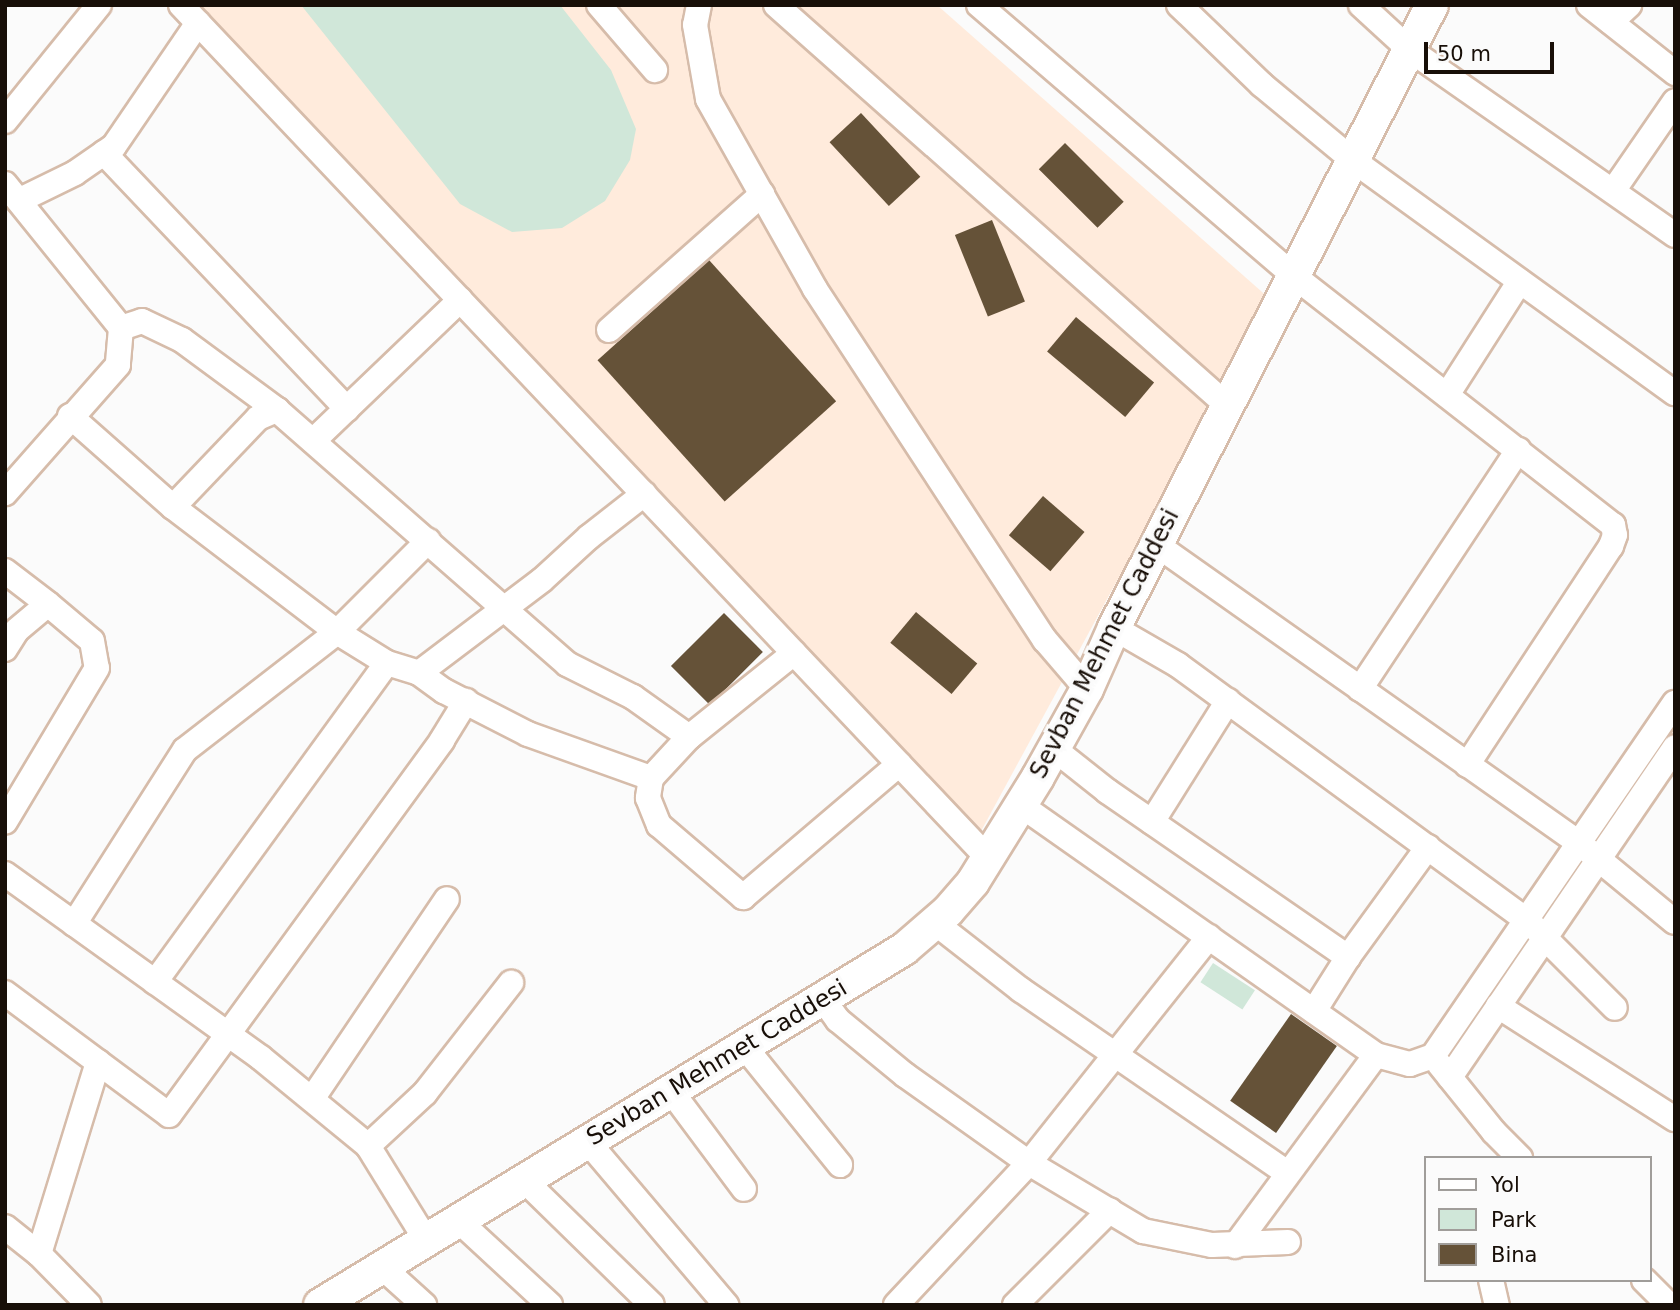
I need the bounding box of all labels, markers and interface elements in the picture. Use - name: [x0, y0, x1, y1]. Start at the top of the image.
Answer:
- scale bar: [1428, 28, 1558, 72]
- text: 50 m: [1437, 42, 1491, 66]
- street label: Sevban Mehmet Caddesi: [1024, 504, 1186, 784]
- street label: Sevban Mehmet Caddesi: [582, 974, 852, 1152]
- legend: [1424, 1156, 1652, 1282]
- text: Yol: [1491, 1173, 1520, 1197]
- text: Park: [1491, 1208, 1536, 1232]
- text: Bina: [1491, 1243, 1537, 1267]

